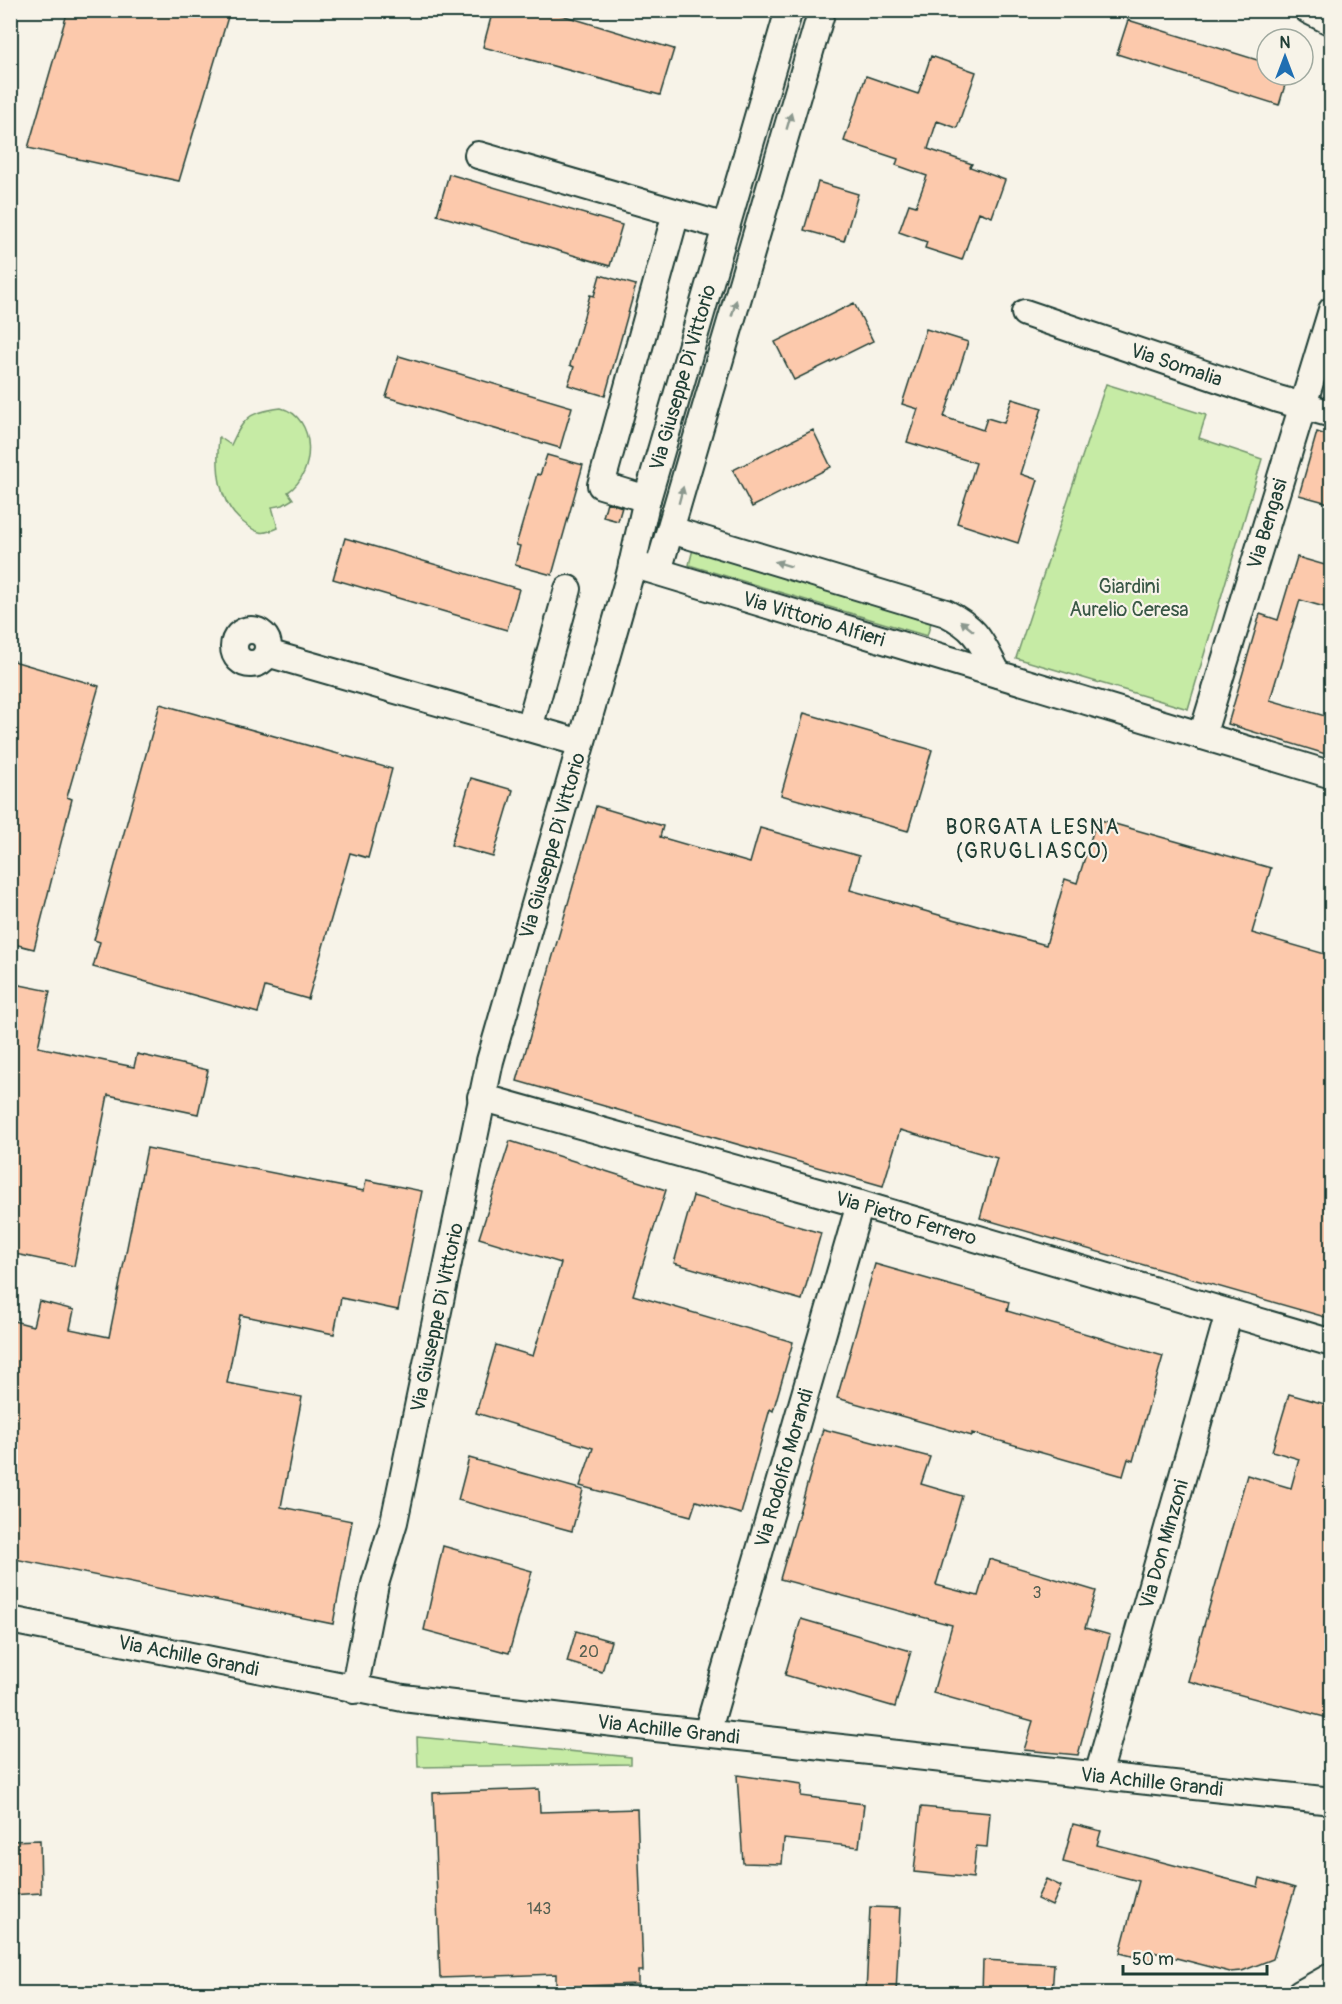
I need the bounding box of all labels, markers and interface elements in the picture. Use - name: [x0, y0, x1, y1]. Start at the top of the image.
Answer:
- north arrow: [1255, 27, 1315, 87]
- text: N: [1280, 33, 1291, 53]
- one-way arrow: [785, 112, 794, 130]
- street label: Via Giuseppe Di Vittorio: [643, 281, 721, 473]
- one-way arrow: [730, 299, 739, 317]
- street label: Via Somalia: [1127, 337, 1226, 392]
- street label: Via Bengasi: [1241, 475, 1292, 572]
- one-way arrow: [676, 486, 686, 505]
- one-way arrow: [774, 559, 792, 568]
- park label: Giardini Aurelio Ceresa: [1069, 574, 1189, 622]
- street label: Via Vittorio Alfieri: [740, 586, 888, 652]
- one-way arrow: [959, 619, 975, 632]
- street label: Via Giuseppe Di Vittorio: [513, 749, 591, 941]
- district label: BORGATA LESNA (GRUGLIASCO): [946, 814, 1120, 865]
- street label: Via Pietro Ferrero: [833, 1185, 980, 1250]
- street label: Via Giuseppe Di Vittorio: [405, 1220, 469, 1414]
- street label: Via Rodolfo Morandi: [749, 1386, 819, 1550]
- street label: Via Don Minzoni: [1133, 1477, 1194, 1611]
- house number: 3: [1033, 1583, 1042, 1603]
- street label: Via Achille Grandi: [116, 1629, 261, 1682]
- house number: 20: [579, 1642, 599, 1662]
- street label: Via Achille Grandi: [596, 1709, 741, 1749]
- street label: Via Achille Grandi: [1079, 1761, 1224, 1802]
- house number: 143: [527, 1899, 551, 1919]
- scale bar: [1123, 1938, 1267, 1976]
- text: 50 m: [1132, 1948, 1174, 1971]

